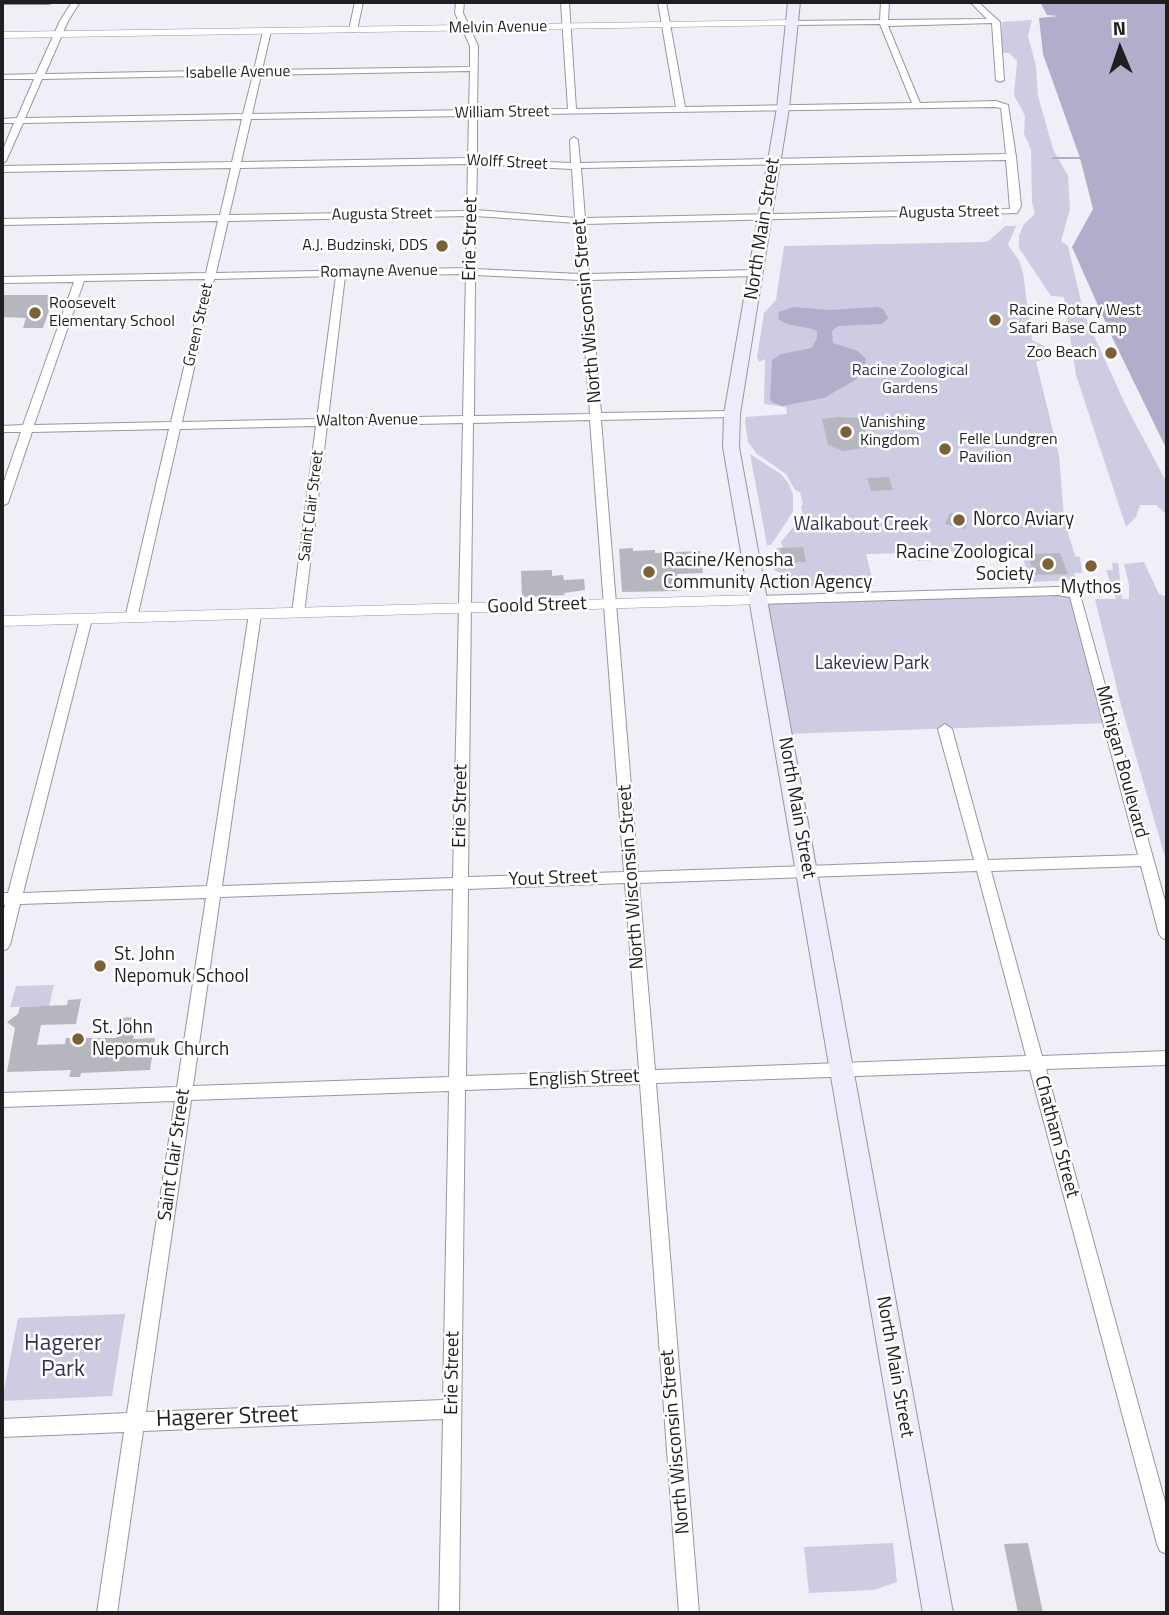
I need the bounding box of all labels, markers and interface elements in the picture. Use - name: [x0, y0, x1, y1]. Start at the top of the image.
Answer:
- text: N: [1112, 13, 1126, 42]
- north arrow: [1085, 14, 1155, 84]
- street label: Melvin Avenue: [449, 18, 547, 38]
- street label: Isabelle Avenue: [185, 62, 291, 84]
- street label: William Street: [454, 103, 550, 123]
- street label: Wolff Street: [466, 151, 548, 175]
- street label: North Main Street: [741, 156, 785, 302]
- street label: Erie Street: [459, 197, 483, 281]
- street label: Augusta Street: [899, 203, 999, 223]
- street label: Augusta Street: [332, 205, 432, 225]
- street label: North Wisconsin Street: [569, 218, 607, 404]
- place label: A.J. Budzinski, DDS: [302, 236, 428, 256]
- marker: A.J. Budzinski, DDS: [434, 238, 450, 254]
- street label: Romayne Avenue: [320, 261, 438, 283]
- street label: Green Street: [180, 282, 218, 368]
- place label: Roosevelt Elementary School: [49, 294, 175, 332]
- place label: Racine Rotary West Safari Base Camp: [1009, 301, 1141, 339]
- marker: Roosevelt Elementary School: [27, 305, 43, 321]
- marker: Racine Rotary West Safari Base Camp: [987, 312, 1003, 328]
- place label: Zoo Beach: [1027, 343, 1097, 363]
- marker: Zoo Beach: [1103, 345, 1119, 361]
- park label: Racine Zoological Gardens: [852, 361, 968, 399]
- street label: Walton Avenue: [316, 411, 418, 431]
- place label: Vanishing Kingdom: [860, 413, 925, 451]
- marker: Vanishing Kingdom: [838, 424, 854, 440]
- place label: Felle Lundgren Pavilion: [959, 430, 1058, 468]
- marker: Felle Lundgren Pavilion: [937, 441, 953, 457]
- street label: Saint Clair Street: [296, 449, 328, 563]
- place label: Norco Aviary: [973, 509, 1074, 531]
- marker: Norco Aviary: [951, 512, 967, 528]
- park label: Walkabout Creek: [794, 514, 928, 536]
- place label: Racine Zoological Society: [896, 542, 1034, 586]
- place label: Racine/Kenosha Community Action Agency: [663, 550, 872, 594]
- marker: Racine Zoological Society: [1040, 556, 1056, 572]
- marker: Mythos: [1083, 558, 1099, 574]
- marker: Racine/Kenosha Community Action Agency: [641, 564, 657, 580]
- place label: Mythos: [1061, 577, 1121, 599]
- street label: Goold Street: [487, 593, 587, 619]
- park label: Lakeview Park: [815, 653, 929, 675]
- street label: Michigan Boulevard: [1090, 683, 1152, 841]
- street label: North Main Street: [772, 735, 820, 881]
- street label: Erie Street: [449, 764, 473, 848]
- street label: North Wisconsin Street: [614, 784, 650, 970]
- street label: Yout Street: [508, 866, 598, 892]
- place label: St. John Nepomuk School: [114, 944, 249, 988]
- marker: St. John Nepomuk School: [92, 958, 108, 974]
- place label: St. John Nepomuk Church: [92, 1017, 229, 1061]
- marker: St. John Nepomuk Church: [70, 1031, 86, 1047]
- street label: English Street: [528, 1066, 640, 1092]
- street label: Chatham Street: [1029, 1073, 1083, 1201]
- street label: Saint Clair Street: [154, 1088, 196, 1222]
- street label: North Main Street: [870, 1294, 918, 1440]
- park label: Hagerer Park: [24, 1330, 102, 1384]
- street label: Erie Street: [441, 1331, 465, 1415]
- street label: North Wisconsin Street: [657, 1349, 695, 1535]
- street label: Hagerer Street: [155, 1402, 299, 1434]

